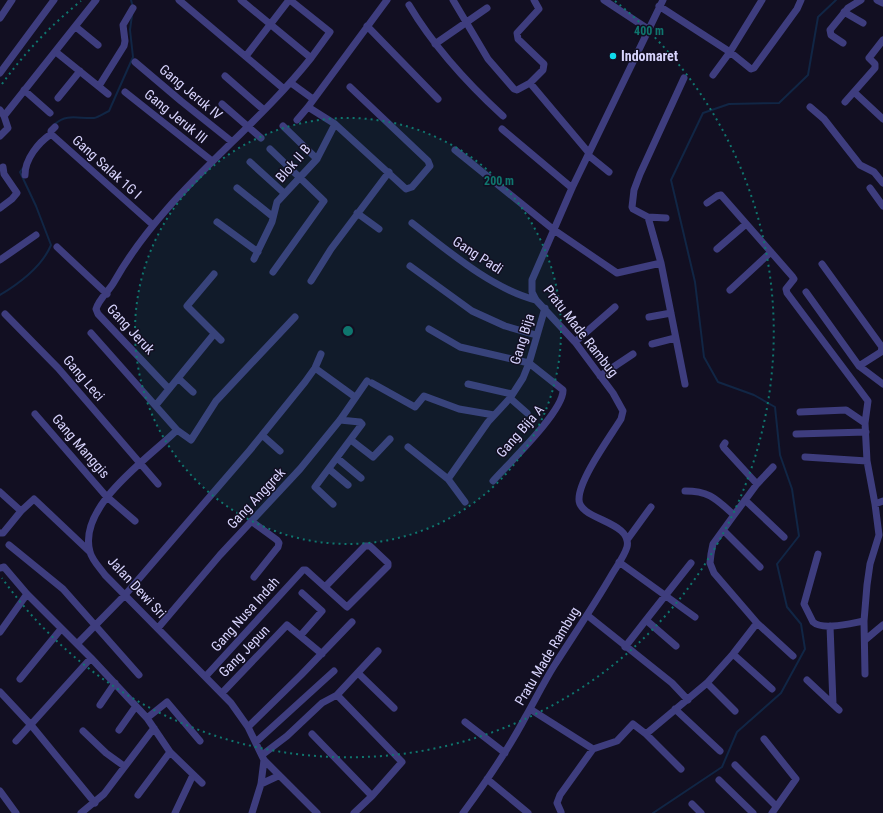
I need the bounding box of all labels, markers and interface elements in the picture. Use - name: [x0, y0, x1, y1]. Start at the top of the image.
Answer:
- text: 400 m: [634, 24, 664, 38]
- place label: Indomaret: [621, 48, 678, 64]
- marker: Indomaret: [608, 51, 618, 61]
- street label: Gang Jeruk IV: [156, 61, 226, 123]
- street label: Gang Jeruk III: [141, 86, 211, 146]
- street label: Gang Salak 1G I: [69, 132, 145, 202]
- street label: Blok II B: [272, 141, 314, 185]
- text: 200 m: [484, 174, 514, 188]
- street label: Gang Padi: [450, 233, 506, 277]
- street label: Pratu Made Rambug: [540, 282, 622, 380]
- street label: Gang Jeruk: [104, 301, 159, 358]
- street label: Gang Bija: [507, 312, 537, 366]
- centre of rings: [341, 324, 355, 338]
- street label: Gang Leci: [60, 352, 108, 404]
- street label: Gang Bija A: [493, 402, 547, 460]
- street label: Gang Manggis: [49, 411, 113, 481]
- street label: Gang Anggrek: [224, 464, 289, 532]
- street label: Jalan Dewi Sri: [104, 553, 170, 621]
- street label: Gang Nusa Indah: [207, 574, 283, 654]
- street label: Pratu Made Rambug: [511, 604, 583, 708]
- street label: Gang Jepun: [215, 622, 273, 680]

